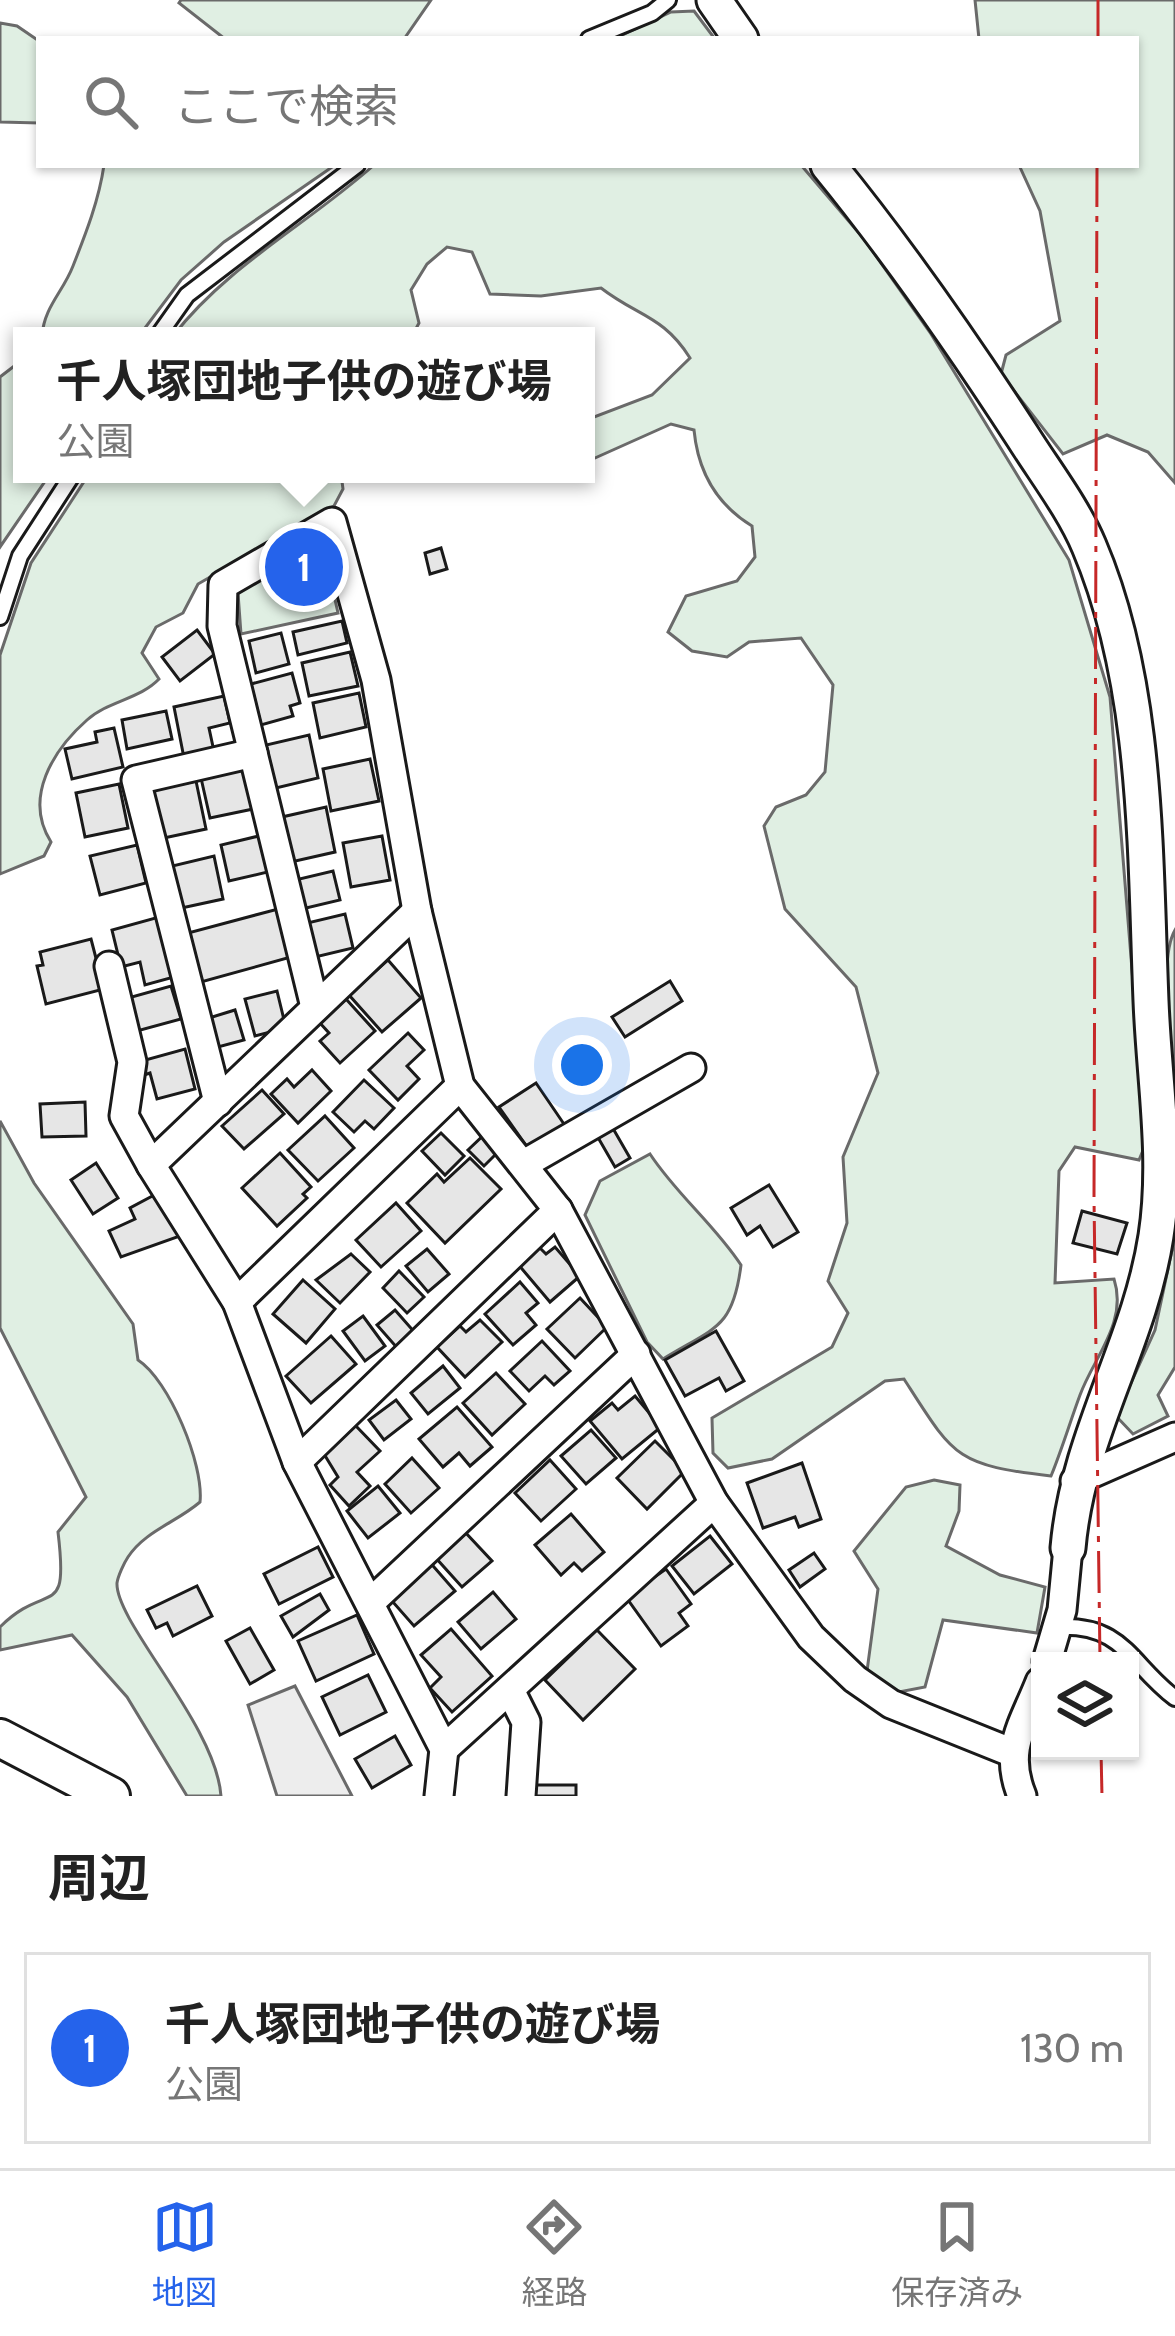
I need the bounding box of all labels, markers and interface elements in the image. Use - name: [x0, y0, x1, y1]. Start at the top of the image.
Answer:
- search box: [36, 36, 1139, 168]
- icon: search: [78, 69, 144, 135]
- text: ここで検索: [174, 79, 399, 133]
- popup: [13, 327, 595, 483]
- text: 千人塚団地子供の遊び場: [56, 354, 552, 408]
- text: 公園: [56, 417, 135, 465]
- pin: 1: [265, 522, 343, 612]
- your location: [552, 1035, 612, 1095]
- map controls: [1031, 1652, 1139, 1760]
- button: layers: [1031, 1652, 1139, 1760]
- text: 周辺: [48, 1847, 150, 1909]
- text: 千人塚団地子供の遊び場: [165, 1997, 660, 2051]
- text: 1: [83, 2024, 97, 2072]
- text: 130 m: [1020, 2024, 1124, 2072]
- text: 公園: [165, 2060, 243, 2108]
- tab: 地図: [152, 2194, 218, 2314]
- tab: 経路: [521, 2194, 587, 2314]
- tab: 保存済み: [891, 2194, 1023, 2314]

